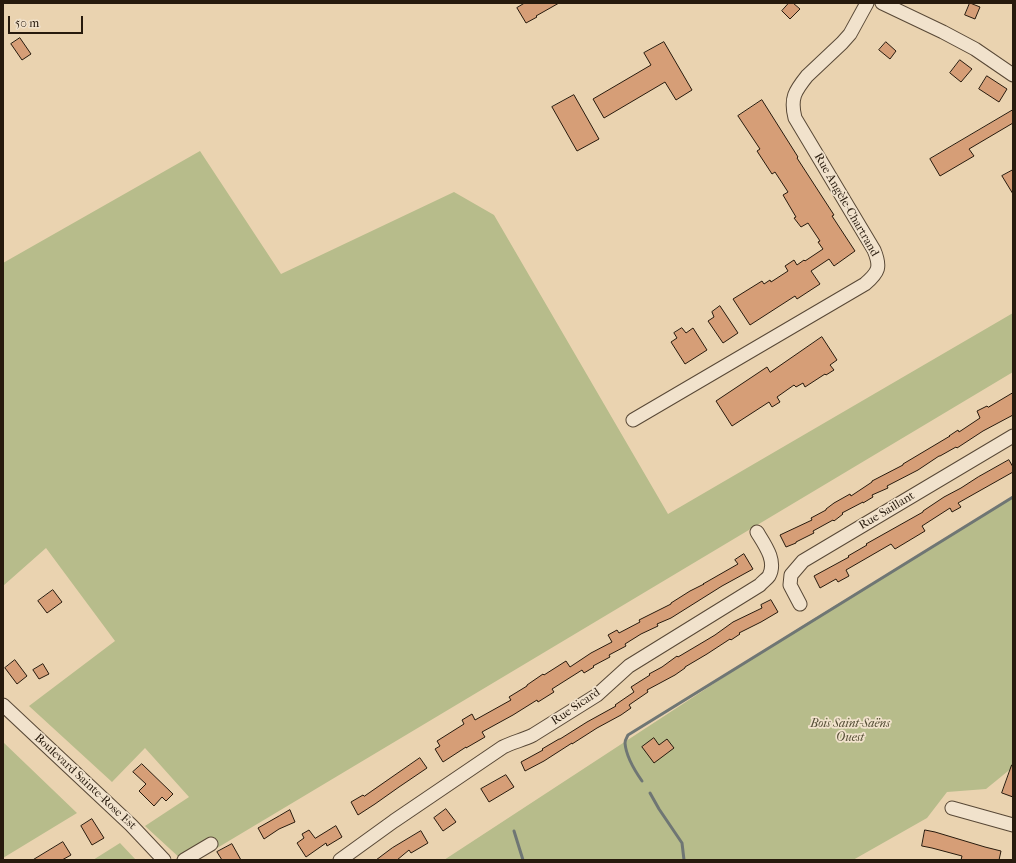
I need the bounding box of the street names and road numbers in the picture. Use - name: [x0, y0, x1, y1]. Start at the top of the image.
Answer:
- street label: Rue Angèle-Chartrand: [811, 151, 881, 259]
- street label: Rue Saillant: [857, 489, 917, 533]
- street label: Rue Sicard: [549, 685, 603, 729]
- street label: Boulevard Sainte-Rose Est: [31, 731, 139, 833]

